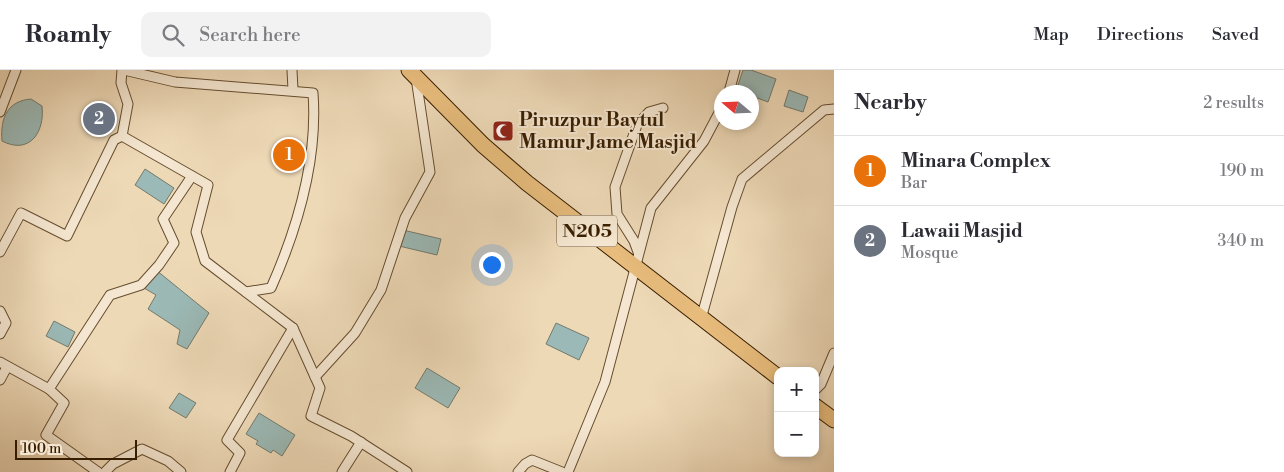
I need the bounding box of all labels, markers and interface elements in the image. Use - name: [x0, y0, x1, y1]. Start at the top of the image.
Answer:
- search box: [141, 12, 491, 57]
- text: Roamly: [25, 20, 111, 50]
- icon: search: [159, 21, 187, 49]
- text: Search here: [199, 23, 301, 47]
- text: Map: [1033, 23, 1069, 46]
- text: Directions: [1097, 23, 1184, 46]
- text: Saved: [1212, 23, 1259, 46]
- north arrow: [714, 85, 759, 130]
- text: Nearby: [854, 90, 927, 116]
- text: 2 results: [1203, 93, 1264, 113]
- pin: 2: [83, 100, 115, 138]
- place label: Piruzpur Baytul Mamur Jame Masjid: [519, 108, 697, 154]
- mosque icon: Piruzpur Baytul Mamur Jame Masjid: [491, 119, 515, 143]
- pin: 1: [273, 136, 305, 174]
- text: Minara Complex: [901, 149, 1051, 173]
- text: 1: [866, 161, 874, 181]
- text: 190 m: [1220, 161, 1264, 181]
- text: Bar: [901, 173, 927, 193]
- road number: N205: [557, 216, 617, 247]
- text: Lawaii Masjid: [901, 219, 1023, 243]
- text: 2: [865, 231, 875, 251]
- text: 340 m: [1217, 231, 1264, 251]
- text: Mosque: [901, 243, 958, 263]
- your location: [479, 252, 505, 278]
- map controls: [774, 367, 819, 457]
- button: +: [774, 367, 819, 412]
- button: −: [774, 412, 819, 457]
- scale bar: [15, 437, 138, 460]
- text: 100 m: [22, 440, 61, 458]

